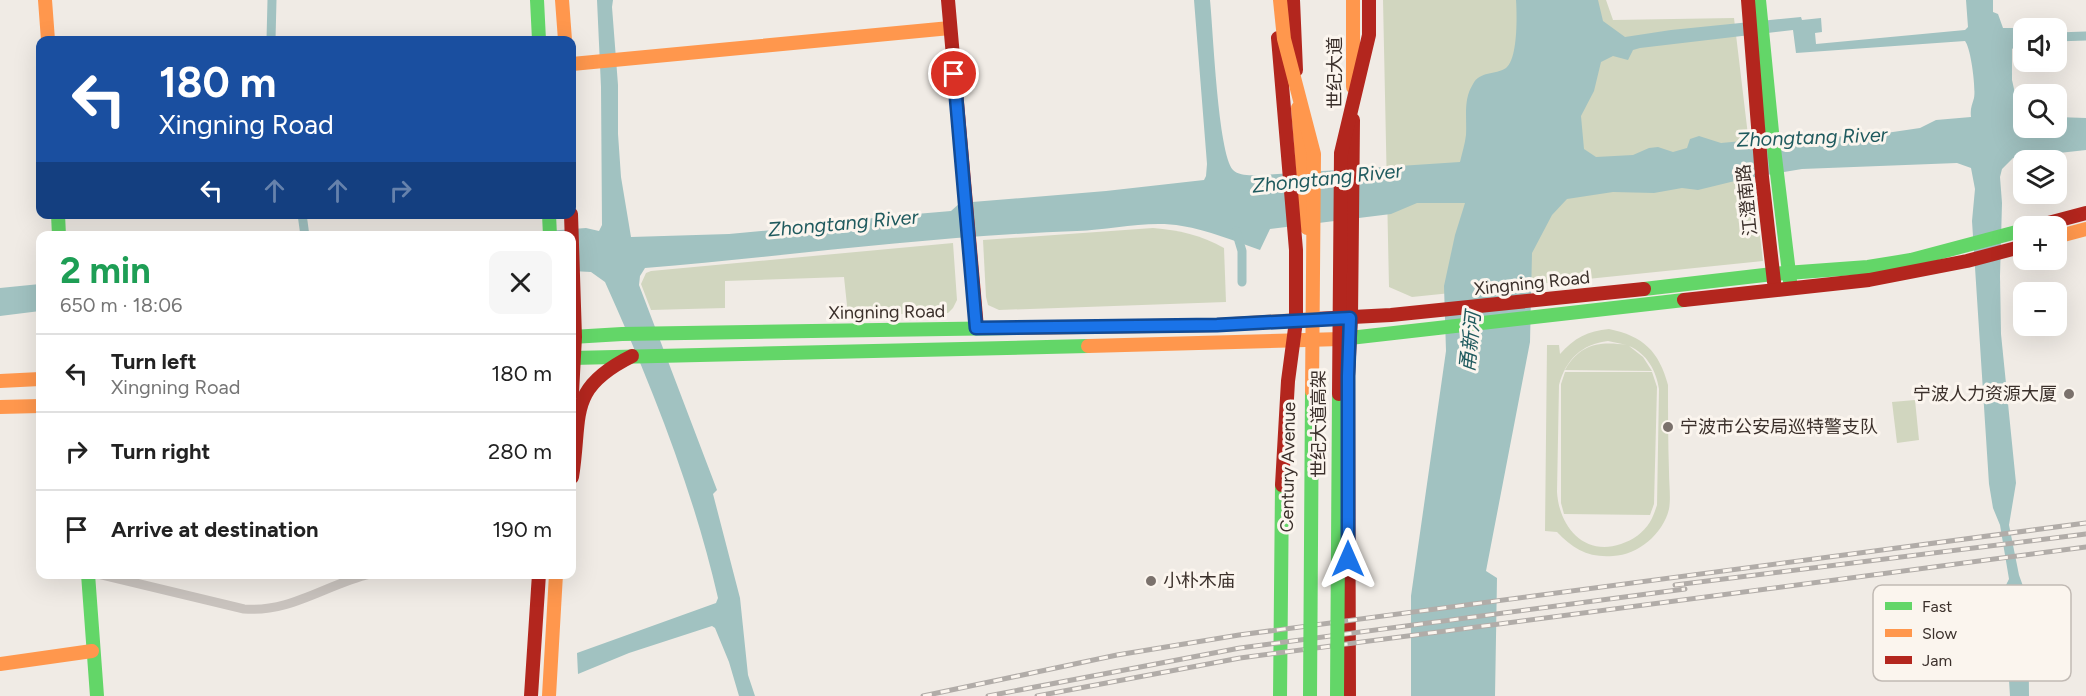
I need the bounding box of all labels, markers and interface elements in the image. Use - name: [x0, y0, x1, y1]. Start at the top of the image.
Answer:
- map controls: [2013, 18, 2067, 336]
- button: sound: [2013, 18, 2067, 72]
- street label: 世纪大道: [1324, 37, 1346, 109]
- pin: [928, 48, 979, 99]
- text: 180 m: [159, 57, 276, 108]
- icon: arrive: [937, 57, 970, 90]
- icon: left: [60, 60, 138, 138]
- button: search: [2013, 84, 2067, 138]
- text: Xingning Road: [159, 108, 334, 141]
- water label: Zhongtang River: [1736, 122, 1889, 152]
- button: layers: [2013, 150, 2067, 204]
- water label: Zhongtang River: [1251, 158, 1404, 198]
- street label: 江澄南路: [1732, 163, 1762, 237]
- icon: left: [195, 174, 228, 207]
- icon: ahead: [258, 174, 291, 207]
- icon: ahead: [321, 174, 354, 207]
- icon: right: [384, 174, 417, 207]
- water label: Zhongtang River: [767, 204, 920, 242]
- button: +: [2013, 216, 2067, 270]
- text: 2 min: [60, 249, 151, 292]
- button: close: [489, 251, 552, 314]
- street label: Xingning Road: [1473, 266, 1591, 300]
- button: −: [2013, 282, 2067, 336]
- text: 650 m · 18:06: [60, 293, 182, 317]
- street label: Xingning Road: [829, 300, 945, 324]
- water label: 甬新河: [1455, 307, 1485, 373]
- text: Turn left: [111, 348, 197, 375]
- icon: left: [60, 357, 93, 390]
- text: 180 m: [491, 360, 552, 387]
- street label: 世纪大道高架: [1308, 370, 1330, 478]
- text: Xingning Road: [111, 375, 241, 399]
- place label: 宁波人力资源大厦: [1913, 383, 2057, 405]
- marker: 宁波人力资源大厦: [2062, 387, 2076, 401]
- street label: Century Avenue: [1276, 401, 1300, 532]
- place label: 宁波市公安局巡特警支队: [1680, 416, 1878, 438]
- marker: 宁波市公安局巡特警支队: [1661, 420, 1675, 434]
- icon: right: [60, 435, 93, 468]
- text: Turn right: [111, 438, 210, 465]
- text: 280 m: [488, 438, 552, 465]
- icon: arrive: [60, 513, 93, 546]
- text: Arrive at destination: [111, 516, 319, 543]
- text: 190 m: [492, 516, 552, 543]
- position arrow: [1316, 527, 1380, 591]
- place label: 小朴木庙: [1163, 570, 1235, 592]
- marker: 小朴木庙: [1144, 574, 1158, 588]
- legend: [1873, 585, 2071, 681]
- text: Fast: [1922, 597, 1952, 616]
- text: Slow: [1922, 624, 1957, 643]
- text: Jam: [1922, 651, 1952, 670]

